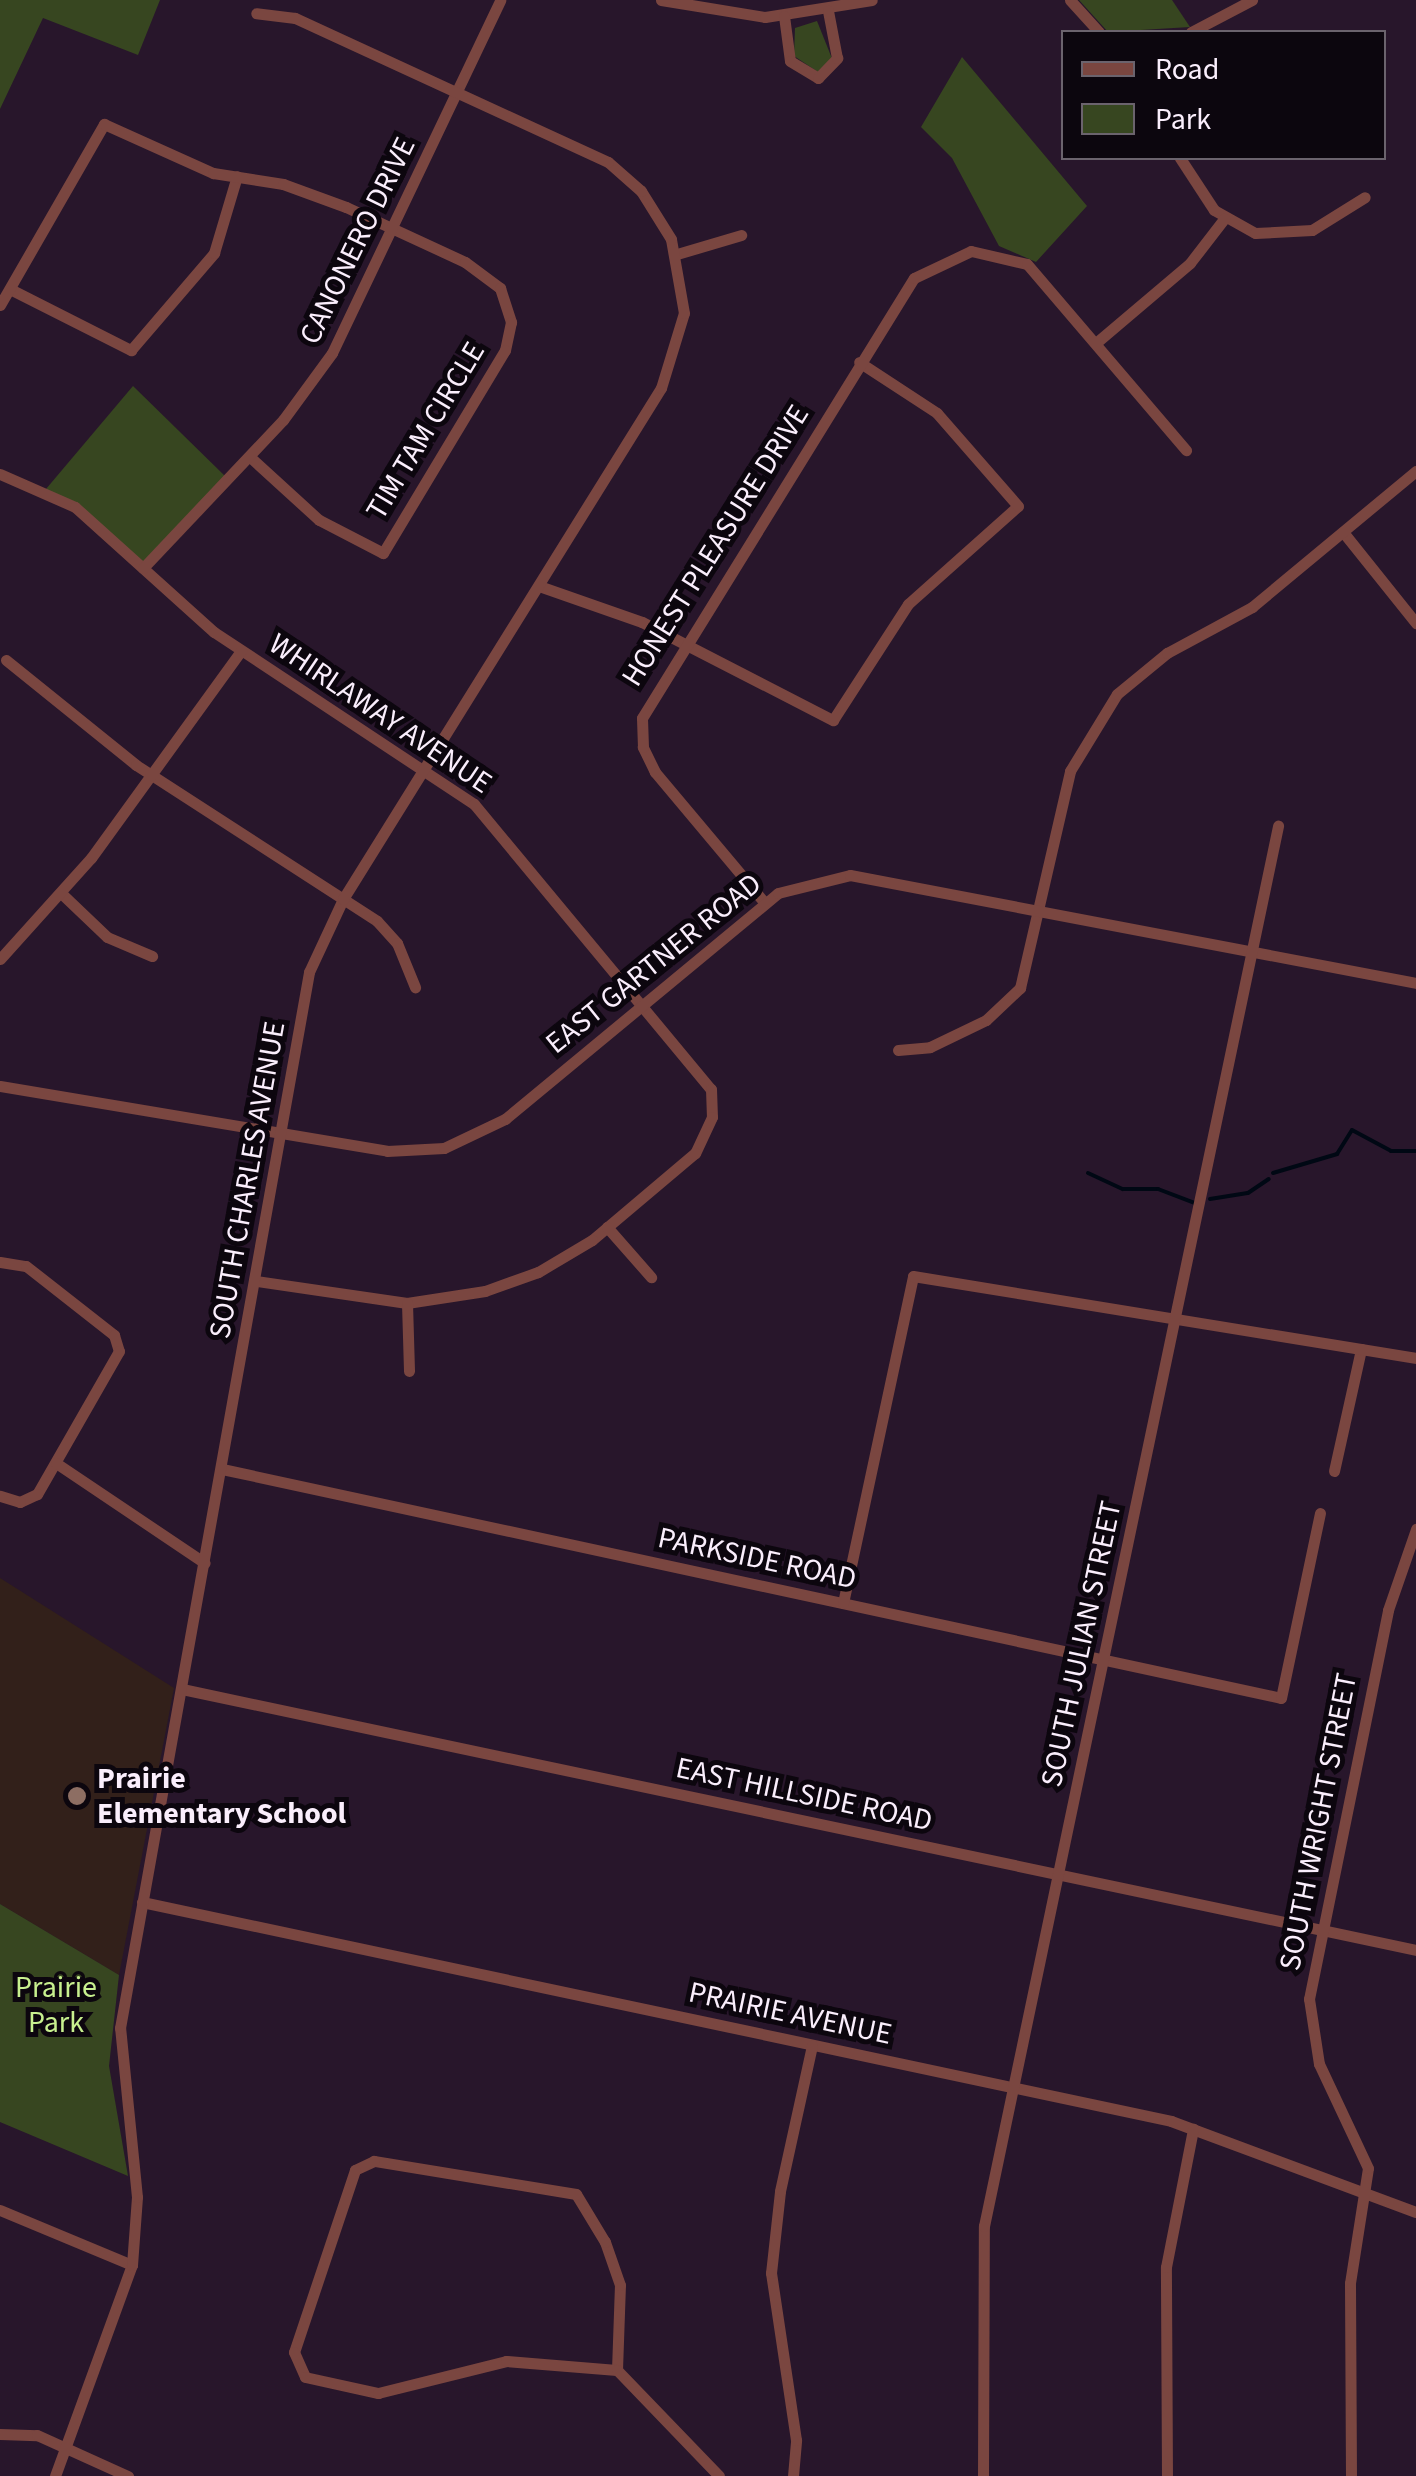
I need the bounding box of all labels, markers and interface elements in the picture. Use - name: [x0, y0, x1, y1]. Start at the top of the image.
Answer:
- legend: [1061, 30, 1386, 160]
- text: Road: [1155, 48, 1219, 91]
- text: Park: [1155, 98, 1211, 141]
- street label: CANONERO DRIVE: [292, 132, 424, 350]
- street label: TIM TAM CIRCLE: [359, 336, 493, 526]
- street label: HONEST PLEASURE DRIVE: [615, 399, 817, 693]
- street label: WHIRLAWAY AVENUE: [262, 626, 498, 802]
- street label: EAST GARTNER ROAD: [539, 866, 769, 1062]
- street label: SOUTH CHARLES AVENUE: [202, 1019, 294, 1341]
- street label: SOUTH JULIAN STREET: [1034, 1498, 1130, 1790]
- street label: PARKSIDE ROAD: [655, 1520, 859, 1598]
- street label: SOUTH WRIGHT STREET: [1273, 1670, 1365, 1974]
- street label: EAST HILLSIDE ROAD: [673, 1750, 935, 1840]
- place label: Prairie Elementary School: [97, 1761, 346, 1832]
- marker: Prairie Elementary School: [66, 1785, 88, 1807]
- park label: Prairie Park: [15, 1970, 97, 2040]
- street label: PRAIRIE AVENUE: [685, 1975, 895, 2053]

